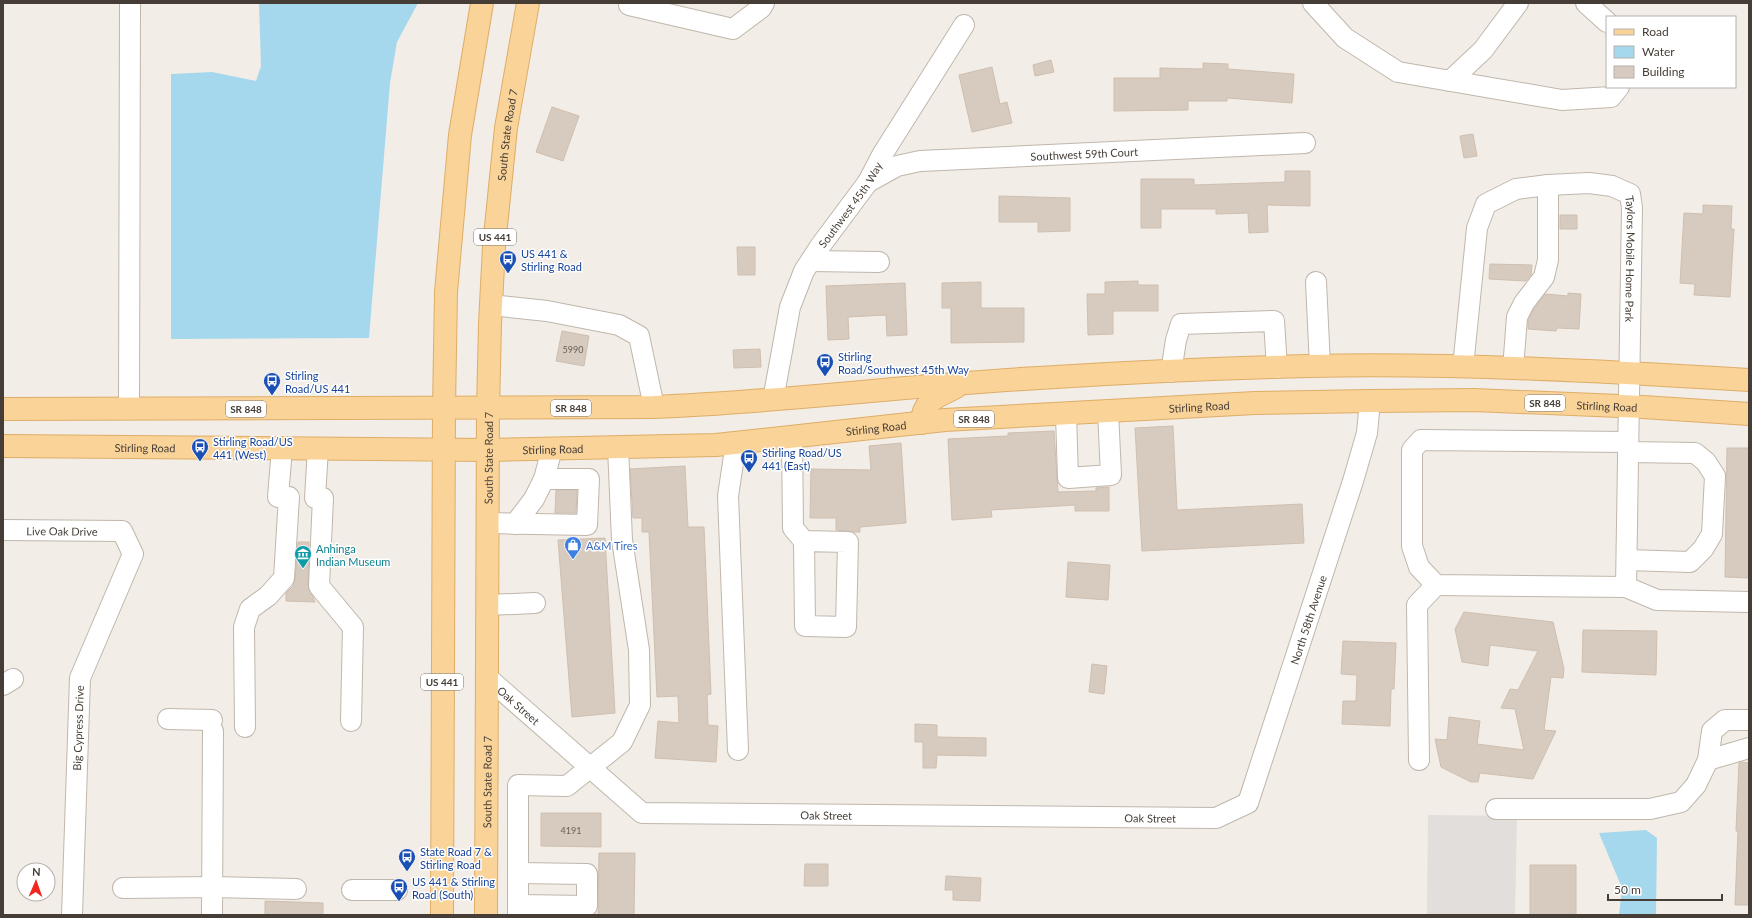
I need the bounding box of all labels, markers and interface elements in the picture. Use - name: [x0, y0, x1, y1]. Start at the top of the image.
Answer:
- legend: [1606, 16, 1736, 88]
- text: Road: [1642, 24, 1669, 39]
- text: Water: [1642, 44, 1675, 59]
- text: Building: [1642, 64, 1685, 79]
- street label: South State Road 7: [494, 88, 519, 181]
- street label: Southwest 59th Court: [1030, 144, 1138, 162]
- street label: Southwest 45th Way: [815, 159, 884, 250]
- street label: Taylors Mobile Home Park: [1624, 195, 1639, 323]
- road number: US 441: [474, 229, 516, 245]
- place label: US 441 & Stirling Road: [521, 247, 582, 273]
- bus stop icon: US 441 & Stirling Road: [498, 249, 518, 274]
- house number: 5990: [563, 344, 583, 355]
- place label: Stirling Road/Southwest 45th Way: [838, 350, 969, 376]
- bus stop icon: Stirling Road/Southwest 45th Way: [815, 352, 835, 377]
- place label: Stirling Road/US 441: [285, 369, 350, 395]
- bus stop icon: Stirling Road/US 441: [262, 371, 282, 396]
- road number: SR 848: [1525, 395, 1565, 411]
- street label: Stirling Road: [1168, 398, 1230, 414]
- street label: Stirling Road: [1576, 398, 1638, 413]
- road number: SR 848: [551, 400, 591, 416]
- road number: SR 848: [226, 401, 266, 417]
- road number: SR 848: [954, 411, 994, 427]
- street label: South State Road 7: [481, 412, 494, 504]
- street label: Stirling Road: [845, 418, 907, 437]
- place label: Stirling Road/US 441 (West): [213, 435, 293, 461]
- bus stop icon: Stirling Road/US 441 (West): [190, 437, 210, 462]
- street label: Stirling Road: [114, 440, 176, 454]
- street label: Stirling Road: [522, 441, 584, 456]
- place label: Stirling Road/US 441 (East): [762, 446, 842, 472]
- bus stop icon: Stirling Road/US 441 (East): [739, 448, 759, 473]
- street label: Live Oak Drive: [26, 524, 98, 537]
- shop icon: A&M Tires: [563, 535, 583, 560]
- place label: A&M Tires: [586, 539, 638, 552]
- place label: Anhinga Indian Museum: [316, 542, 390, 568]
- museum icon: Anhinga Indian Museum: [293, 544, 313, 569]
- street label: North 58th Avenue: [1287, 573, 1328, 666]
- road number: US 441: [421, 674, 463, 690]
- street label: Oak Street: [495, 683, 543, 727]
- street label: Big Cypress Drive: [70, 685, 86, 771]
- street label: South State Road 7: [480, 736, 493, 828]
- street label: Oak Street: [800, 808, 852, 821]
- street label: Oak Street: [1124, 811, 1176, 824]
- house number: 4191: [561, 825, 581, 836]
- place label: State Road 7 & Stirling Road: [420, 845, 492, 871]
- bus stop icon: State Road 7 & Stirling Road: [397, 847, 417, 872]
- north arrow: [16, 862, 56, 902]
- text: N: [32, 865, 41, 878]
- place label: US 441 & Stirling Road (South): [412, 875, 495, 901]
- scale bar: [1608, 876, 1722, 902]
- bus stop icon: US 441 & Stirling Road (South): [389, 877, 409, 902]
- text: 50 m: [1614, 882, 1641, 897]

